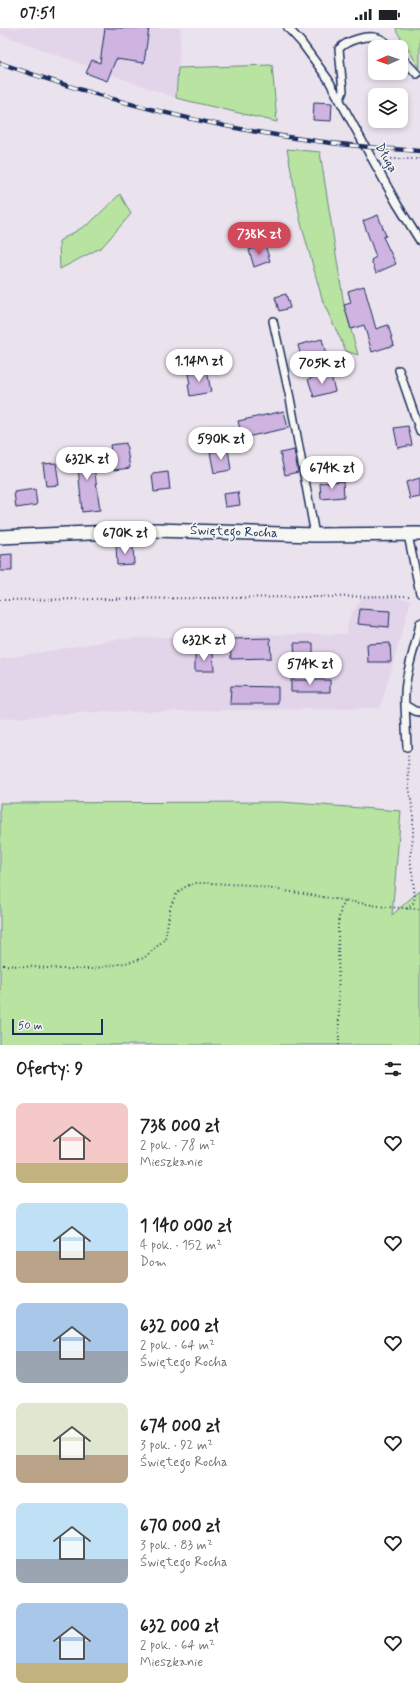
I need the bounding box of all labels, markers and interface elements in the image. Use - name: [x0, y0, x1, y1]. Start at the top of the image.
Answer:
- text: 07:51: [20, 4, 55, 24]
- north arrow: [368, 40, 408, 80]
- map controls: [368, 40, 408, 128]
- button: layers: [368, 88, 408, 128]
- street label: Długa: [371, 140, 401, 176]
- pin: 738K zł: [222, 222, 296, 256]
- text: 738K zł: [237, 226, 281, 243]
- pin: 1.14M zł: [158, 349, 240, 383]
- pin: 705K zł: [285, 351, 359, 385]
- text: 1.14M zł: [175, 353, 223, 370]
- text: 705K zł: [299, 355, 345, 372]
- pin: 590K zł: [184, 427, 258, 461]
- text: 590K zł: [197, 431, 245, 448]
- pin: 632K zł: [50, 447, 124, 481]
- text: 632K zł: [65, 451, 109, 468]
- pin: 674K zł: [295, 456, 369, 490]
- text: 674K zł: [310, 460, 354, 477]
- pin: 670K zł: [88, 521, 162, 555]
- street label: Świętego Rocha: [190, 521, 278, 544]
- text: 670K zł: [102, 525, 148, 542]
- pin: 632K zł: [167, 628, 241, 662]
- text: 632K zł: [182, 632, 226, 649]
- pin: 574K zł: [273, 652, 347, 686]
- text: 574K zł: [287, 656, 333, 673]
- scale bar: [12, 1017, 103, 1036]
- text: 50 m: [18, 1019, 43, 1033]
- text: Oferty: 9: [16, 1058, 83, 1080]
- icon: filters: [382, 1058, 404, 1080]
- text: 738 000 zł: [140, 1115, 220, 1137]
- icon: home: [48, 1119, 96, 1167]
- icon: heart: [382, 1132, 404, 1154]
- text: 2 pok. · 78 m²: [140, 1137, 215, 1154]
- text: Mieszkanie: [140, 1154, 203, 1171]
- text: 1 140 000 zł: [140, 1215, 232, 1237]
- icon: home: [48, 1219, 96, 1267]
- icon: heart: [382, 1232, 404, 1254]
- text: 4 pok. · 152 m²: [140, 1237, 222, 1254]
- text: Dom: [140, 1254, 167, 1271]
- text: 632 000 zł: [140, 1315, 219, 1337]
- icon: home: [48, 1319, 96, 1367]
- icon: heart: [382, 1332, 404, 1354]
- text: 2 pok. · 64 m²: [140, 1337, 215, 1354]
- text: Świętego Rocha: [140, 1354, 228, 1371]
- text: 674 000 zł: [140, 1415, 220, 1437]
- icon: home: [48, 1419, 96, 1467]
- icon: heart: [382, 1432, 404, 1454]
- text: 3 pok. · 92 m²: [140, 1437, 213, 1454]
- text: Świętego Rocha: [140, 1454, 228, 1471]
- text: 670 000 zł: [140, 1515, 220, 1537]
- icon: home: [48, 1519, 96, 1567]
- icon: heart: [382, 1532, 404, 1554]
- text: 3 pok. · 83 m²: [140, 1537, 213, 1554]
- text: Świętego Rocha: [140, 1554, 228, 1571]
- text: 632 000 zł: [140, 1615, 219, 1637]
- icon: home: [48, 1619, 96, 1667]
- icon: heart: [382, 1632, 404, 1654]
- text: 2 pok. · 64 m²: [140, 1637, 215, 1654]
- text: Mieszkanie: [140, 1654, 203, 1671]

